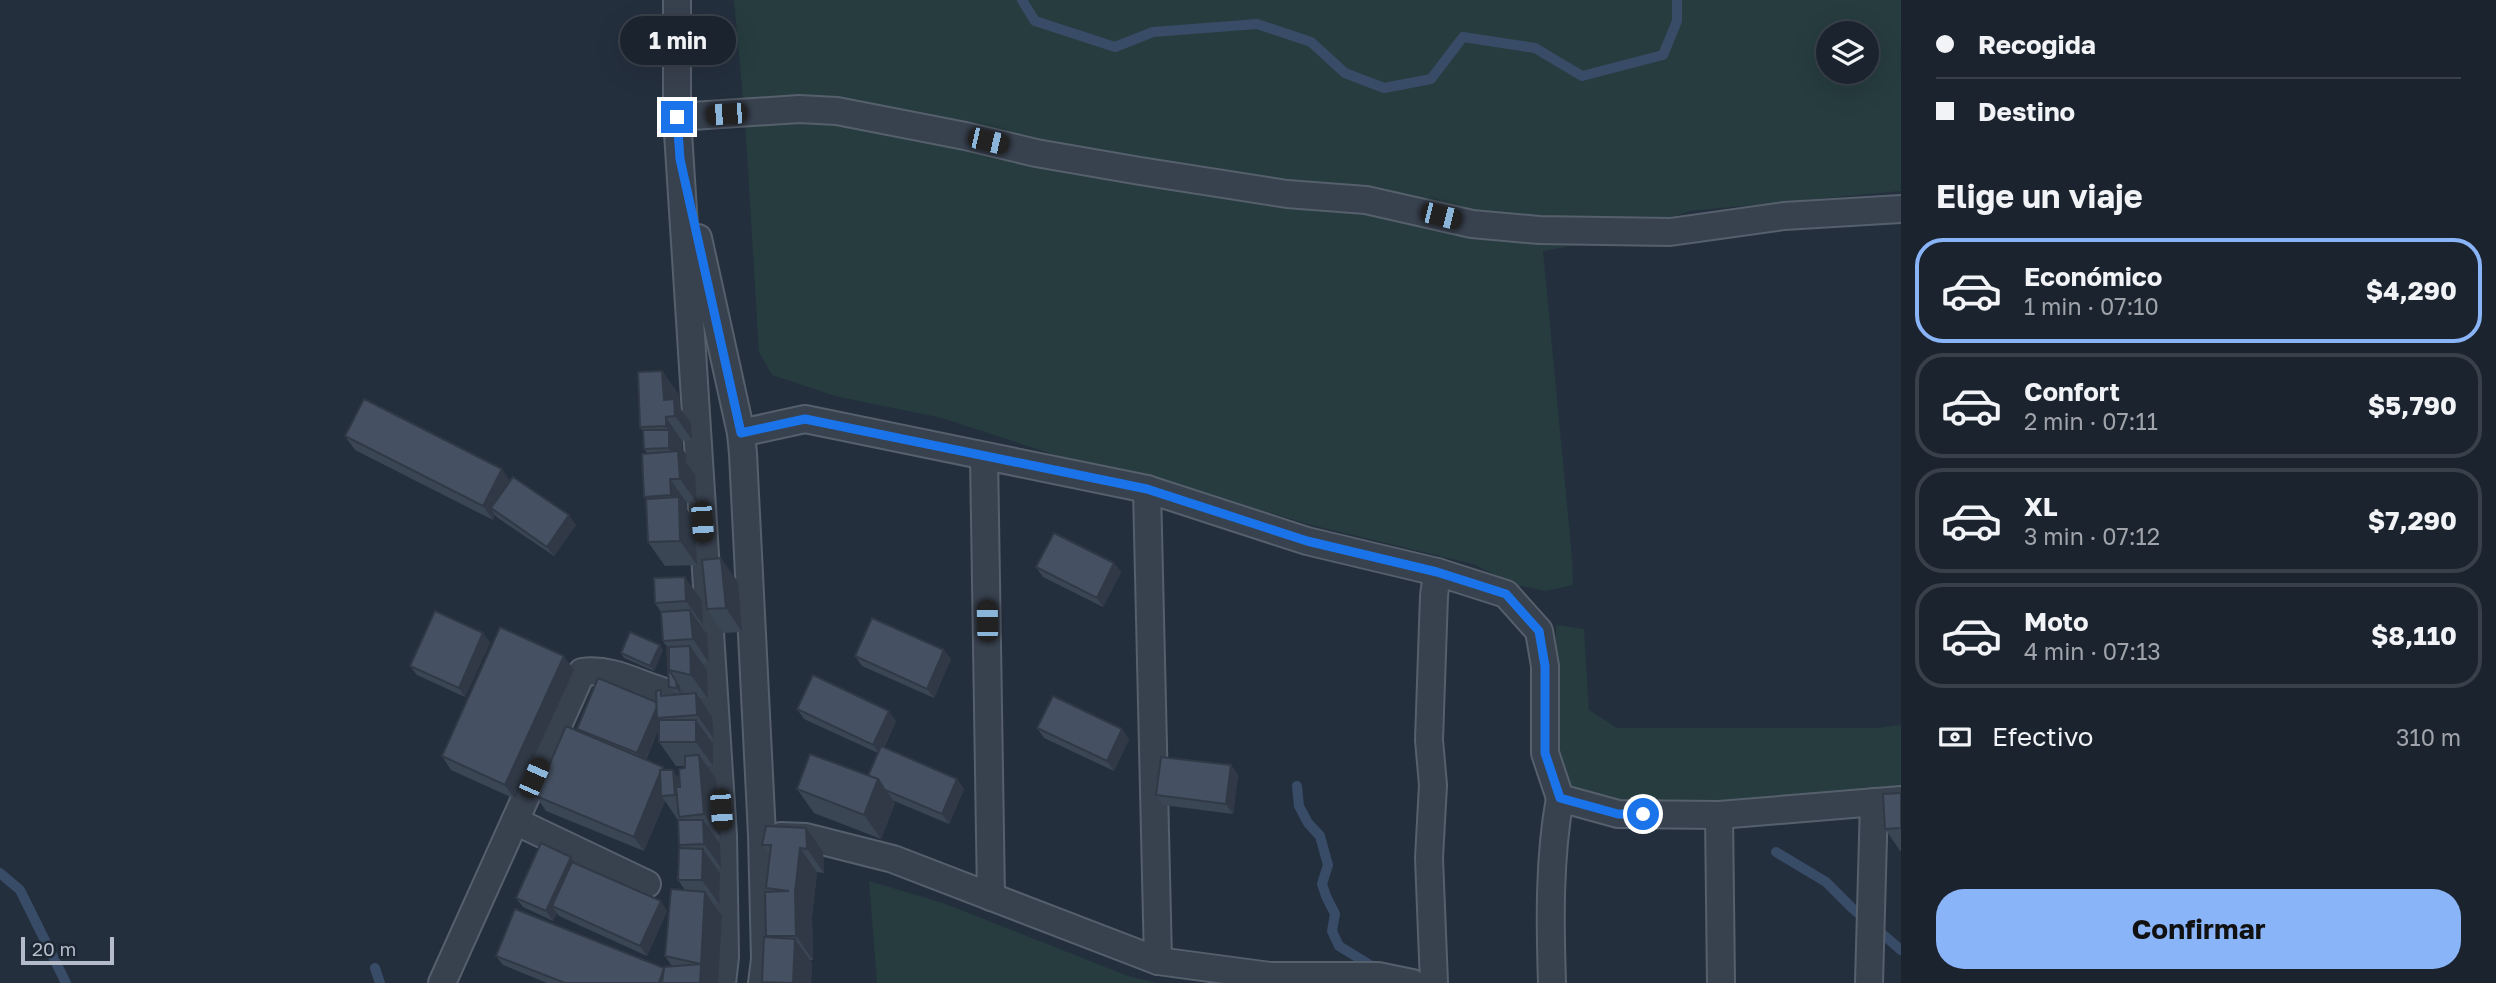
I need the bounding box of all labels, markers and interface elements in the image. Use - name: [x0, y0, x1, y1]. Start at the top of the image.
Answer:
- callout: 1 min: [619, 16, 735, 64]
- map controls: [1816, 21, 1879, 84]
- button: layers: [1816, 21, 1879, 84]
- text: 1 min: [649, 26, 707, 54]
- text: Recogida: [1978, 29, 2096, 60]
- text: Destino: [1978, 96, 2075, 127]
- route end: [661, 101, 693, 133]
- car: [705, 102, 748, 126]
- car: [966, 126, 1011, 156]
- text: Elige un viaje: [1936, 177, 2143, 215]
- car: [1419, 201, 1464, 231]
- icon: car: [1940, 259, 2003, 322]
- text: Económico: [2024, 261, 2162, 292]
- text: $4,290: [2366, 275, 2457, 306]
- text: 1 min · 07:10: [2024, 292, 2159, 320]
- icon: car: [1940, 374, 2003, 437]
- text: Confort: [2024, 376, 2120, 407]
- text: $5,790: [2368, 390, 2457, 421]
- text: 2 min · 07:11: [2024, 407, 2158, 435]
- icon: car: [1940, 489, 2003, 552]
- text: XL: [2024, 491, 2058, 522]
- car: [691, 500, 714, 544]
- text: $7,290: [2368, 505, 2457, 536]
- text: 3 min · 07:12: [2024, 522, 2160, 550]
- car: [977, 600, 998, 642]
- icon: car: [1940, 604, 2003, 667]
- text: Moto: [2024, 606, 2089, 637]
- text: $8,110: [2371, 620, 2457, 651]
- text: 4 min · 07:13: [2024, 637, 2161, 665]
- icon: cash: [1936, 718, 1974, 756]
- text: Efectivo: [1992, 721, 2093, 752]
- text: 310 m: [2396, 723, 2461, 751]
- car: [516, 755, 553, 801]
- car: [710, 788, 733, 832]
- route start: [1627, 798, 1659, 830]
- button: Confirmar: [1936, 889, 2461, 969]
- scale bar: [21, 934, 114, 966]
- text: 20 m: [32, 937, 76, 960]

